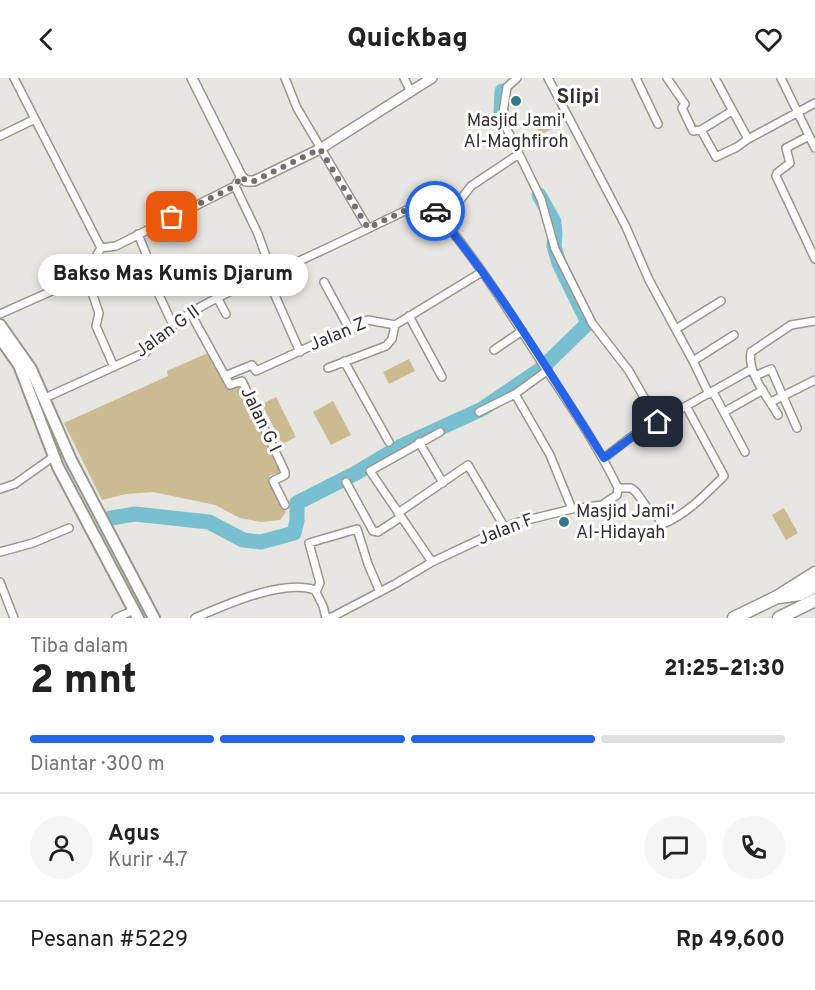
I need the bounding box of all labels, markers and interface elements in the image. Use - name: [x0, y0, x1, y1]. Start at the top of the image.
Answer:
- text: Quickbag: [347, 22, 468, 56]
- icon: back: [30, 23, 63, 56]
- icon: heart: [752, 23, 785, 56]
- district label: Slipi: [556, 84, 600, 111]
- marker: Masjid Jami' Al-Maghfiroh: [509, 94, 523, 108]
- place label: Masjid Jami' Al-Maghfiroh: [463, 110, 569, 154]
- courier: [405, 181, 465, 241]
- pin: [146, 191, 197, 242]
- icon: car: [419, 195, 452, 228]
- icon: bag: [155, 200, 188, 233]
- callout: Bakso Mas Kumis Djarum: [37, 253, 307, 295]
- text: Bakso Mas Kumis Djarum: [53, 262, 293, 288]
- street label: Jalan G II: [131, 301, 205, 363]
- street label: Jalan Z: [306, 313, 370, 357]
- street label: Jalan G I: [234, 384, 286, 456]
- pin: [632, 396, 683, 447]
- icon: home: [641, 405, 674, 438]
- place label: Masjid Jami' Al-Hidayah: [576, 501, 675, 545]
- street label: Jalan F: [475, 509, 537, 551]
- marker: Masjid Jami' Al-Hidayah: [557, 515, 571, 529]
- text: Tiba dalam: [30, 634, 128, 660]
- text: 21:25–21:30: [664, 656, 785, 683]
- text: 2 mnt: [30, 658, 137, 707]
- text: Diantar · 300 m: [30, 752, 165, 778]
- button: person: [30, 816, 93, 879]
- button: chat: [644, 816, 707, 879]
- button: phone: [722, 816, 785, 879]
- text: Agus: [108, 821, 160, 848]
- text: Kurir · 4.7: [108, 848, 188, 874]
- text: Pesanan #5229: [30, 927, 188, 954]
- text: Rp 49,600: [676, 927, 785, 954]

